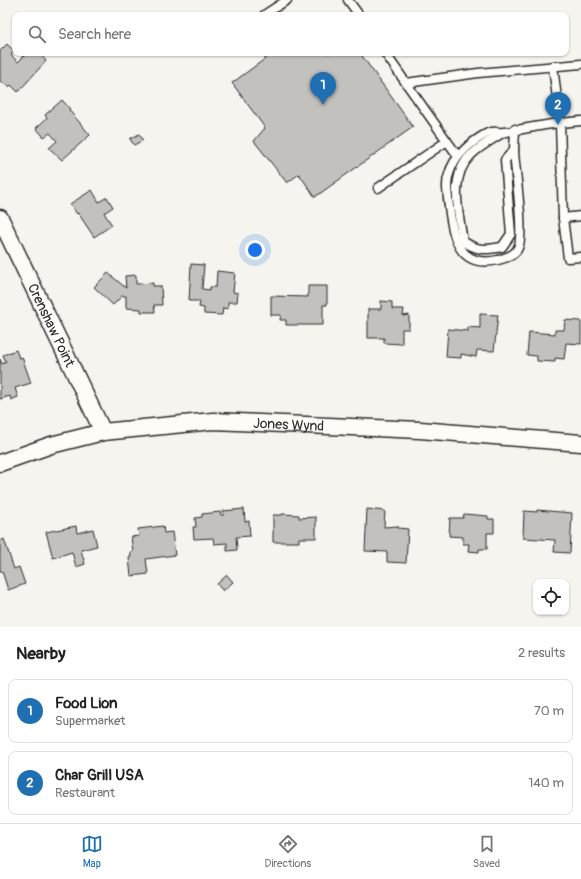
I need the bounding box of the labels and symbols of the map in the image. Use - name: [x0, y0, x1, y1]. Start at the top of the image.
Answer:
- pin: 1: [310, 72, 336, 105]
- pin: 2: [545, 92, 571, 125]
- your location: [245, 240, 265, 260]
- street label: Crenshaw Point: [24, 281, 79, 370]
- street label: Jones Wynd: [253, 414, 325, 434]

